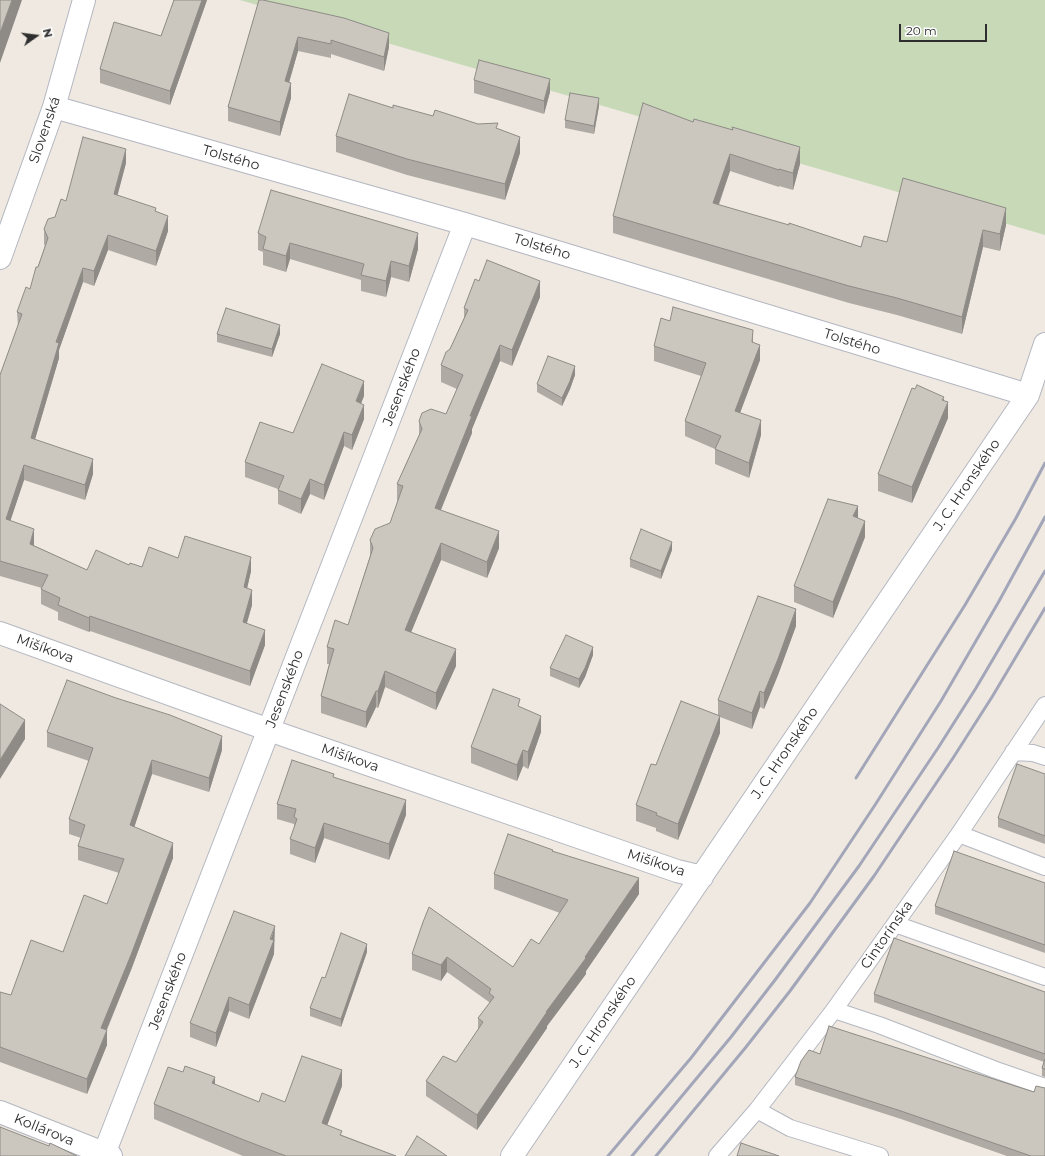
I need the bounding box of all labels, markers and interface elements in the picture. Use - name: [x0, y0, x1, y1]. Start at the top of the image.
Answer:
- north arrow: [16, 16, 56, 56]
- scale bar: [901, 16, 989, 42]
- text: 20 m: [906, 23, 937, 38]
- text: N: [40, 27, 56, 39]
- street label: Slovenská: [26, 94, 64, 166]
- street label: Tolstého: [200, 142, 262, 174]
- street label: Tolstého: [511, 230, 573, 264]
- street label: Tolstého: [821, 325, 883, 359]
- street label: Jesenského: [379, 346, 425, 428]
- street label: J. C. Hronského: [930, 436, 1004, 534]
- street label: Mišíkova: [14, 631, 76, 667]
- street label: Jesenského: [262, 648, 308, 730]
- street label: J. C. Hronského: [748, 704, 822, 802]
- street label: Mišíkova: [319, 740, 381, 776]
- street label: Mišíkova: [625, 846, 687, 880]
- street label: Cintorínska: [857, 898, 917, 972]
- street label: Jesenského: [145, 950, 191, 1032]
- street label: J. C. Hronského: [566, 973, 640, 1071]
- street label: Kollárova: [11, 1110, 77, 1150]

